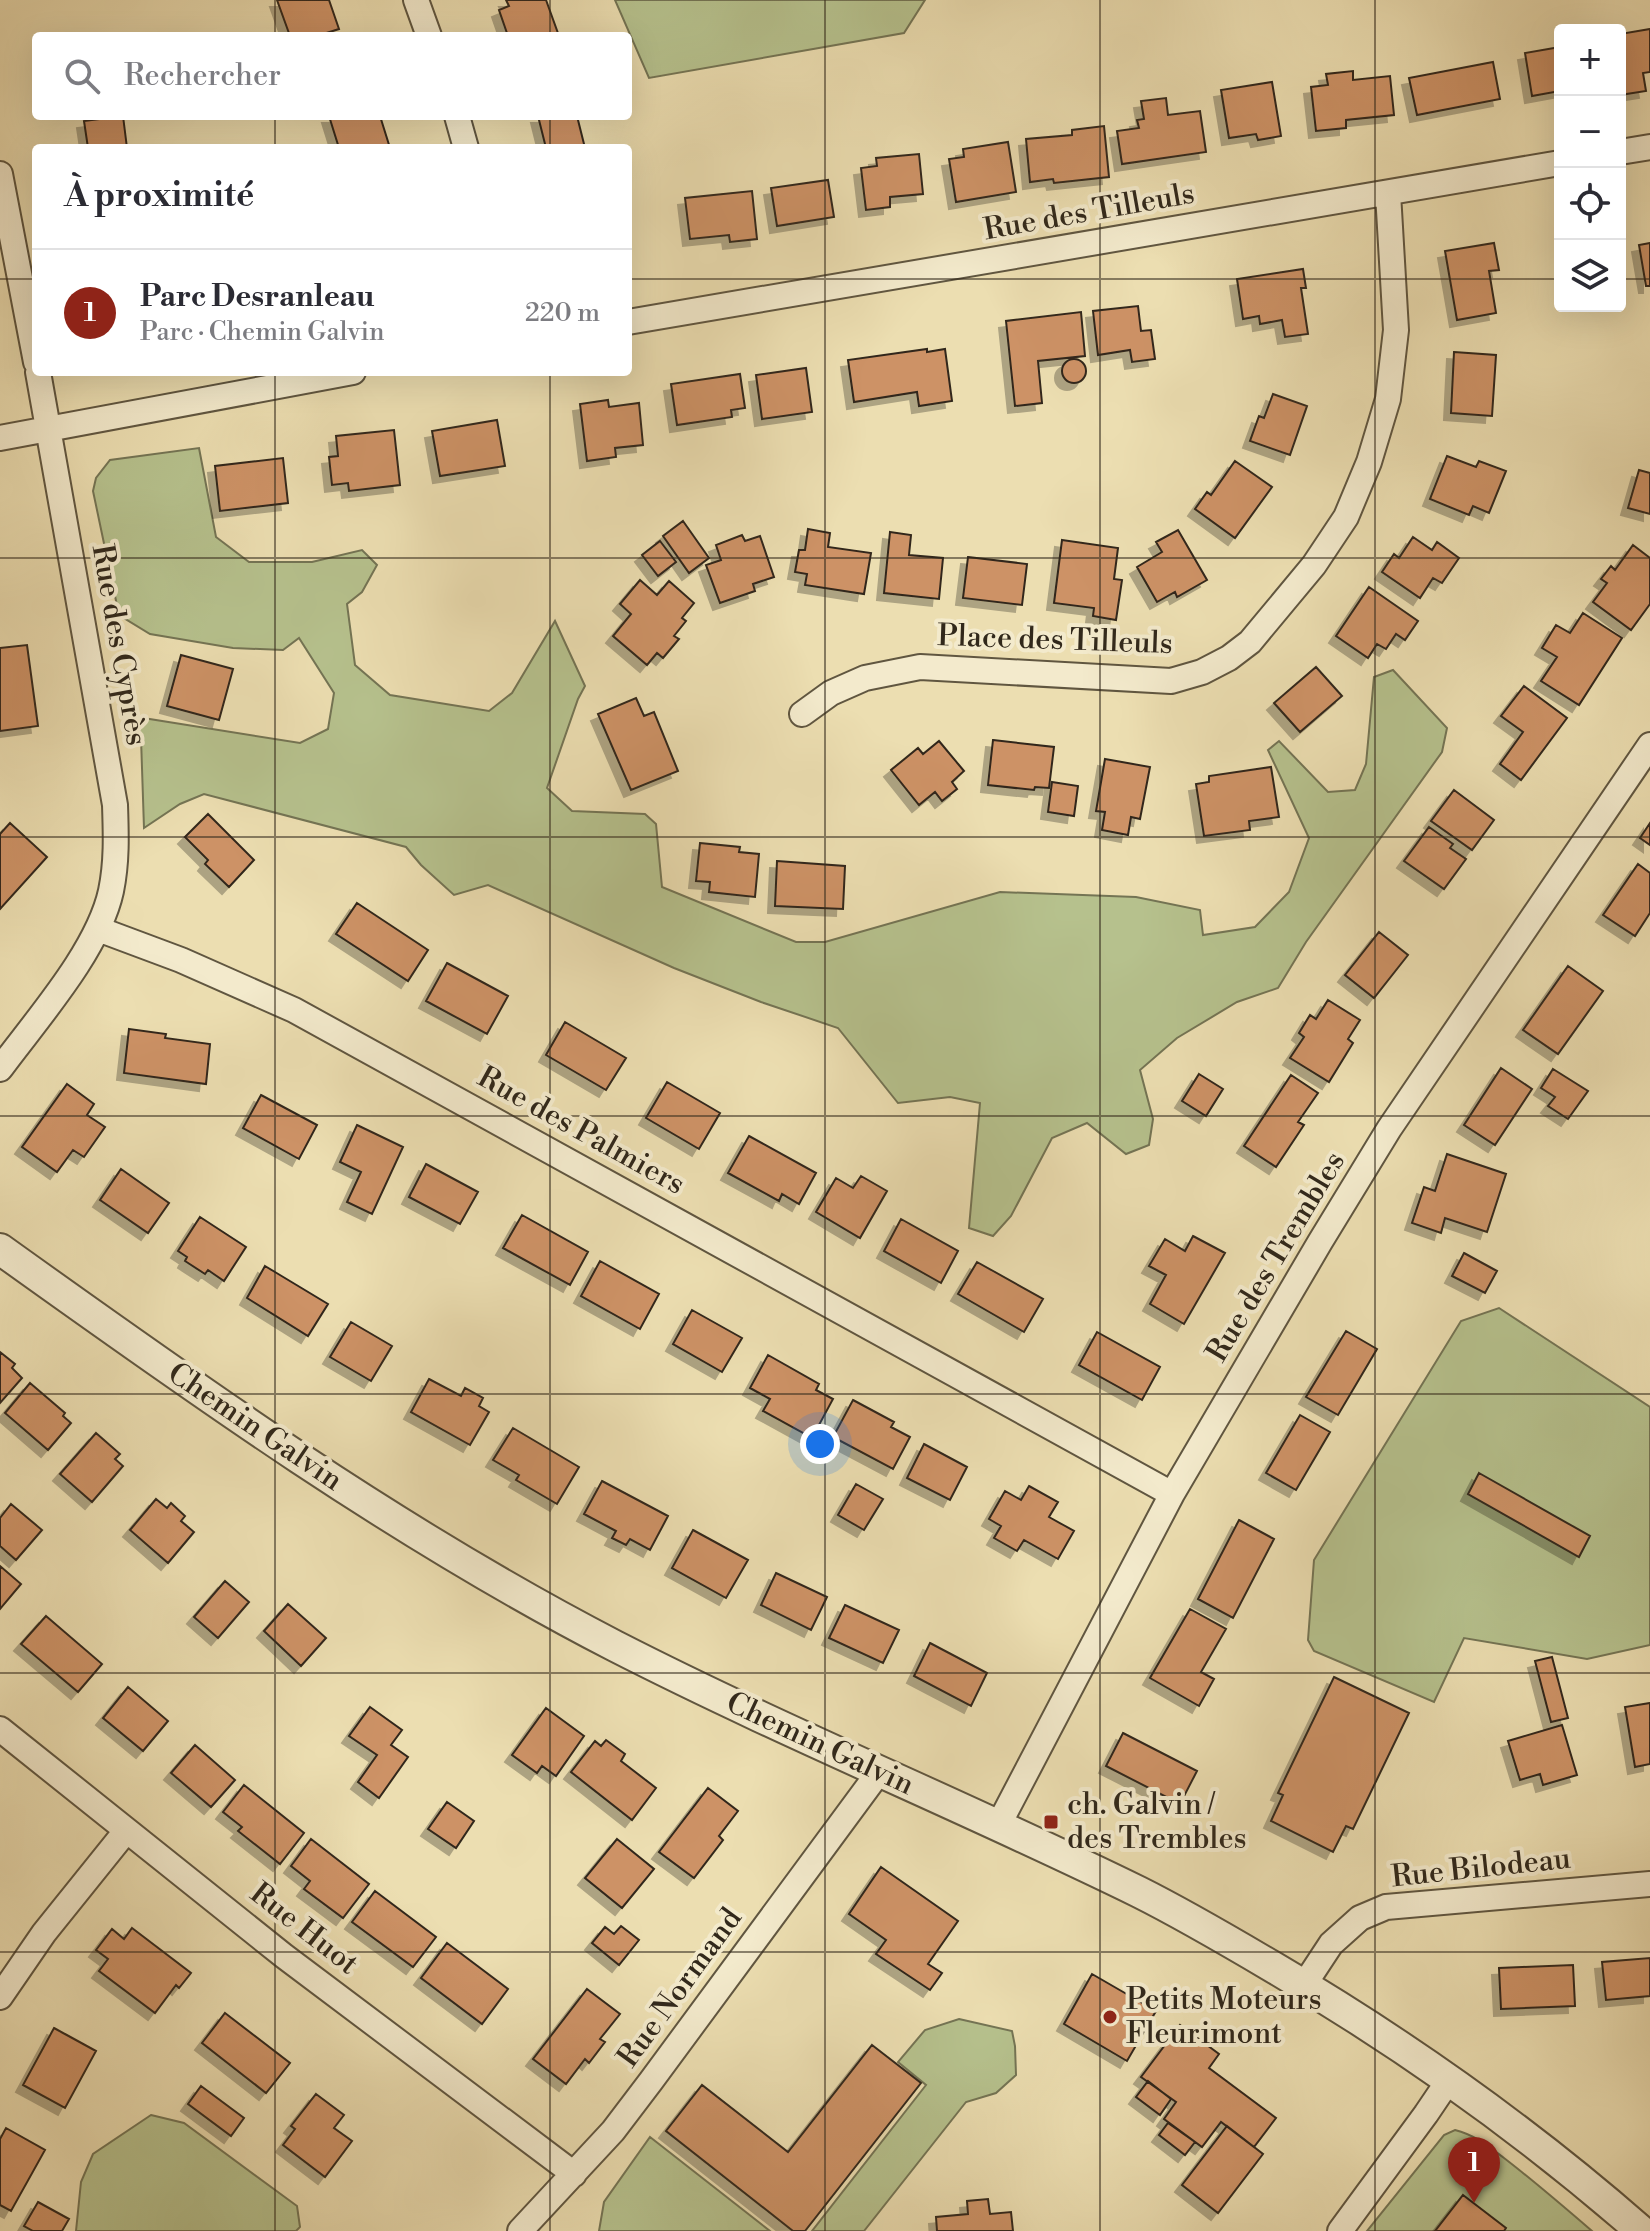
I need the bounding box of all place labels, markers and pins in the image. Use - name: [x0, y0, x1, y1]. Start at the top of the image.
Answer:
- place label: ch. Galvin / des Trembles: [1067, 1786, 1247, 1858]
- marker: ch. Galvin / des Trembles: [1042, 1813, 1060, 1831]
- place label: Petits Moteurs Fleurimont: [1126, 1981, 1322, 2053]
- marker: Petits Moteurs Fleurimont: [1101, 2008, 1119, 2026]
- pin: 1: [1448, 2137, 1500, 2203]

